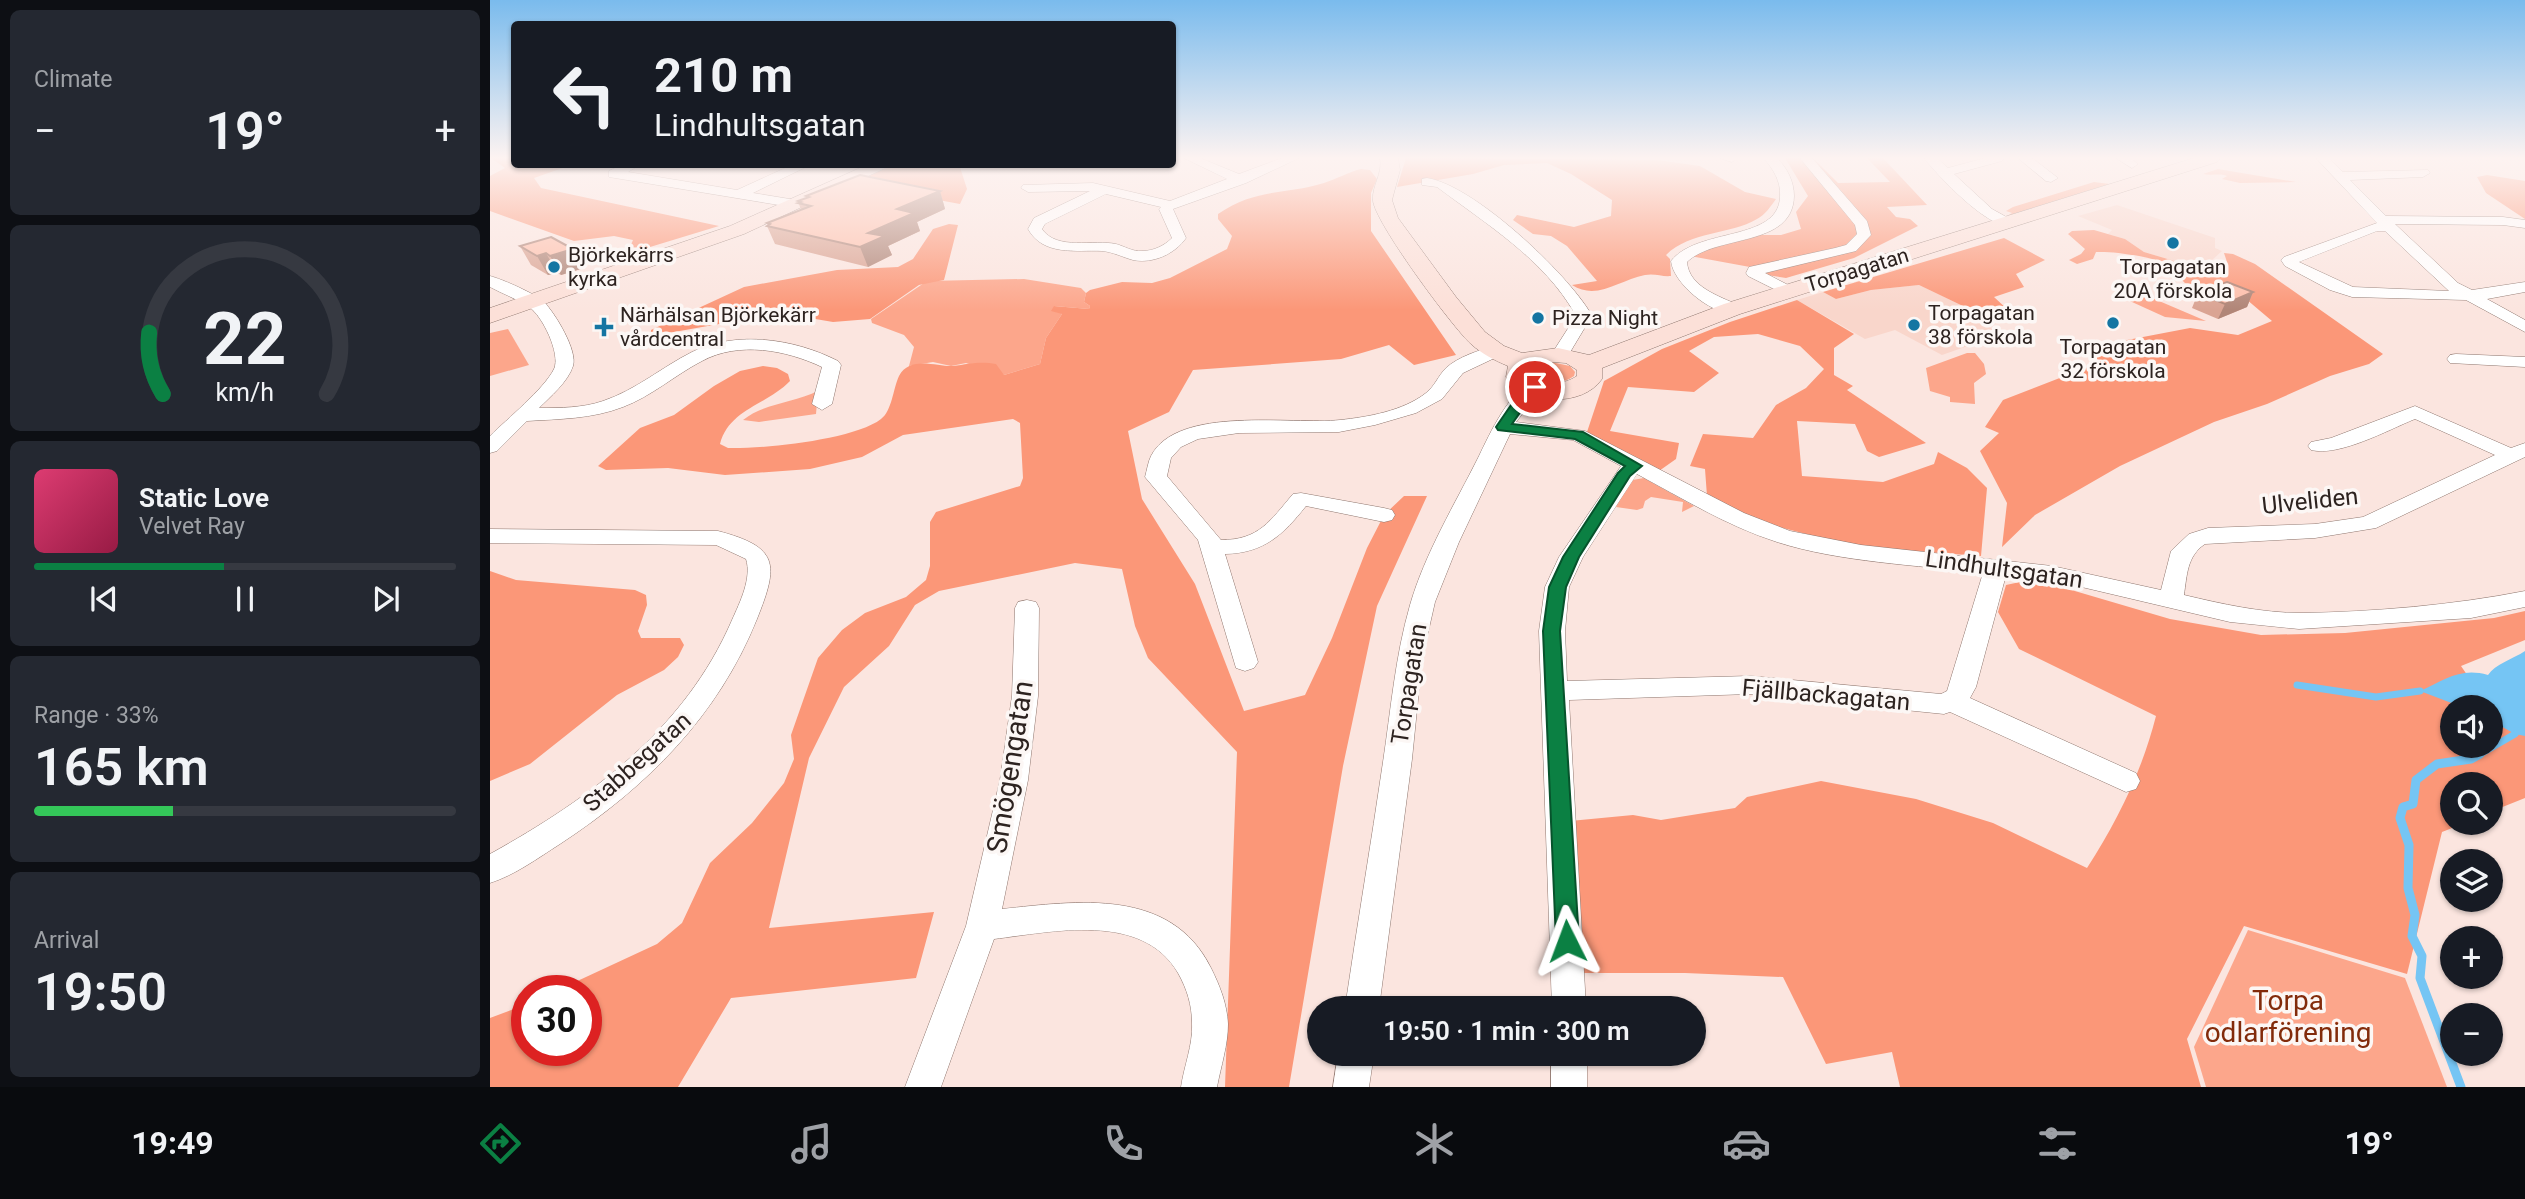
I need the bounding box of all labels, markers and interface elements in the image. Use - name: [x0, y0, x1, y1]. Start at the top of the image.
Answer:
- text: 210 m: [654, 47, 793, 104]
- icon: left: [539, 49, 630, 140]
- text: Climate: [34, 66, 113, 93]
- text: 19°: [205, 101, 285, 162]
- text: Lindhultsgatan: [654, 106, 866, 144]
- text: −: [34, 109, 56, 153]
- text: +: [434, 109, 456, 153]
- marker: Torpagatan 20A förskola: [2165, 235, 2181, 251]
- place label: Björkekärrs kyrka: [568, 243, 674, 291]
- street label: Torpagatan: [1802, 243, 1912, 297]
- place label: Torpagatan 20A förskola: [2114, 255, 2232, 303]
- marker: Björkekärrs kyrka: [546, 259, 562, 275]
- text: 22: [203, 297, 287, 383]
- place label: Torpagatan 38 förskola: [1928, 301, 2035, 349]
- place label: Närhälsan Björkekärr vårdcentral: [620, 303, 816, 351]
- place label: Pizza Night: [1552, 306, 1658, 330]
- marker: Pizza Night: [1530, 310, 1546, 326]
- marker: Torpagatan 32 förskola: [2105, 315, 2121, 331]
- marker: Närhälsan Björkekärr vårdcentral: [594, 317, 614, 337]
- marker: Torpagatan 38 förskola: [1906, 317, 1922, 333]
- place label: Torpagatan 32 förskola: [2060, 335, 2166, 383]
- pin: [1505, 357, 1565, 417]
- icon: arrive: [1516, 368, 1554, 406]
- text: km/h: [216, 378, 274, 407]
- street label: Ulveliden: [2260, 482, 2360, 520]
- text: Static Love: [139, 483, 269, 513]
- text: Velvet Ray: [139, 513, 245, 540]
- street label: Lindhultsgatan: [1923, 544, 2085, 594]
- icon: previous: [85, 580, 123, 618]
- icon: pause: [226, 580, 264, 618]
- icon: next: [367, 580, 405, 618]
- street label: Torpagatan: [1386, 621, 1432, 747]
- street label: Fjällbackagatan: [1741, 674, 1911, 716]
- street label: Smögengatan: [980, 678, 1040, 856]
- map controls: [2440, 695, 2503, 1066]
- button: sound: [2440, 695, 2503, 758]
- text: Range · 33%: [34, 702, 159, 729]
- street label: Stabbegatan: [577, 706, 697, 818]
- text: 165 km: [34, 737, 209, 798]
- button: search: [2440, 772, 2503, 835]
- button: layers: [2440, 849, 2503, 912]
- position arrow: [1530, 904, 1604, 978]
- button: +: [2440, 926, 2503, 989]
- text: Arrival: [34, 927, 99, 954]
- text: 19:50: [34, 962, 167, 1023]
- speed limit sign: 30: [511, 975, 602, 1066]
- park label: Torpa odlarförening: [2205, 984, 2371, 1049]
- button: −: [2440, 1003, 2503, 1066]
- text: 19:50 · 1 min · 300 m: [1383, 1016, 1630, 1046]
- icon: directions: [476, 1119, 525, 1168]
- icon: music: [787, 1119, 836, 1168]
- icon: phone: [1099, 1119, 1148, 1168]
- icon: climate: [1410, 1119, 1459, 1168]
- icon: car: [1722, 1119, 1771, 1168]
- icon: filters: [2033, 1119, 2082, 1168]
- text: 19:49: [131, 1124, 214, 1162]
- text: 19°: [2345, 1124, 2394, 1162]

